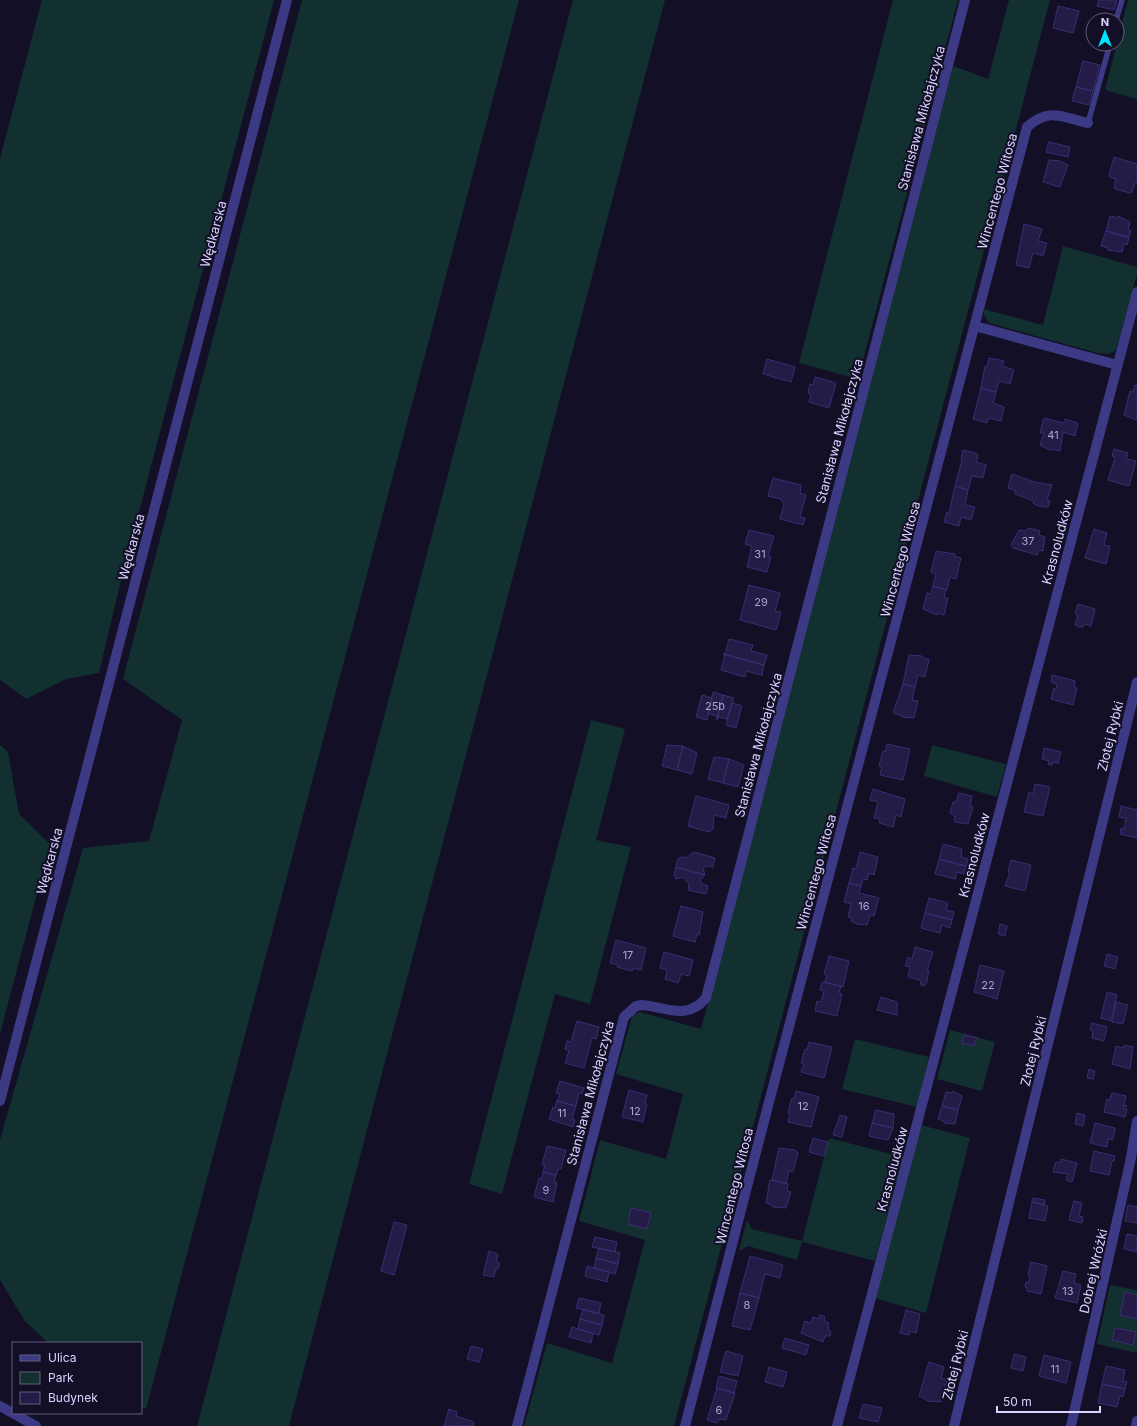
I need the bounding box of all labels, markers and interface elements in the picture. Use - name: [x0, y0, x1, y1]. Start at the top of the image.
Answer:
- north arrow: [1085, 12, 1125, 52]
- text: N: [1101, 15, 1109, 29]
- street label: Stanisława Mikołajczyka: [894, 44, 948, 192]
- street label: Wincentego Witosa: [974, 131, 1020, 251]
- street label: Wędkarska: [196, 199, 230, 269]
- street label: Stanisława Mikołajczyka: [812, 357, 866, 505]
- house number: 41: [1047, 428, 1059, 442]
- street label: Krasnoludków: [1038, 498, 1076, 586]
- street label: Wincentego Witosa: [877, 499, 923, 619]
- street label: Wędkarska: [114, 512, 148, 582]
- house number: 37: [1021, 534, 1035, 548]
- house number: 31: [754, 547, 766, 561]
- house number: 29: [754, 595, 768, 609]
- street label: Stanisława Mikołajczyka: [731, 671, 785, 819]
- house number: 25b: [705, 699, 725, 713]
- street label: Złotej Rybki: [1094, 699, 1126, 773]
- street label: Krasnoludków: [955, 811, 993, 899]
- street label: Wincentego Witosa: [793, 812, 839, 932]
- street label: Wędkarska: [32, 826, 66, 896]
- house number: 16: [858, 899, 870, 913]
- house number: 17: [623, 948, 633, 962]
- house number: 22: [981, 978, 995, 992]
- street label: Złotej Rybki: [1017, 1014, 1049, 1088]
- street label: Stanisława Mikołajczyka: [563, 1019, 617, 1167]
- house number: 12: [797, 1099, 809, 1113]
- house number: 12: [629, 1104, 641, 1118]
- house number: 11: [558, 1106, 566, 1120]
- street label: Krasnoludków: [873, 1125, 911, 1213]
- street label: Wincentego Witosa: [712, 1126, 756, 1246]
- house number: 9: [543, 1183, 550, 1197]
- street label: Dobrej Wróżki: [1075, 1227, 1111, 1315]
- house number: 13: [1062, 1284, 1074, 1298]
- house number: 8: [744, 1298, 751, 1312]
- street label: Złotej Rybki: [939, 1328, 971, 1402]
- legend: [12, 1342, 142, 1414]
- text: Ulica: [48, 1350, 76, 1365]
- house number: 11: [1051, 1362, 1059, 1376]
- text: Park: [48, 1370, 74, 1385]
- scale bar: [997, 1388, 1100, 1414]
- text: Budynek: [48, 1390, 98, 1405]
- text: 50 m: [1003, 1394, 1032, 1409]
- house number: 6: [716, 1403, 723, 1417]

